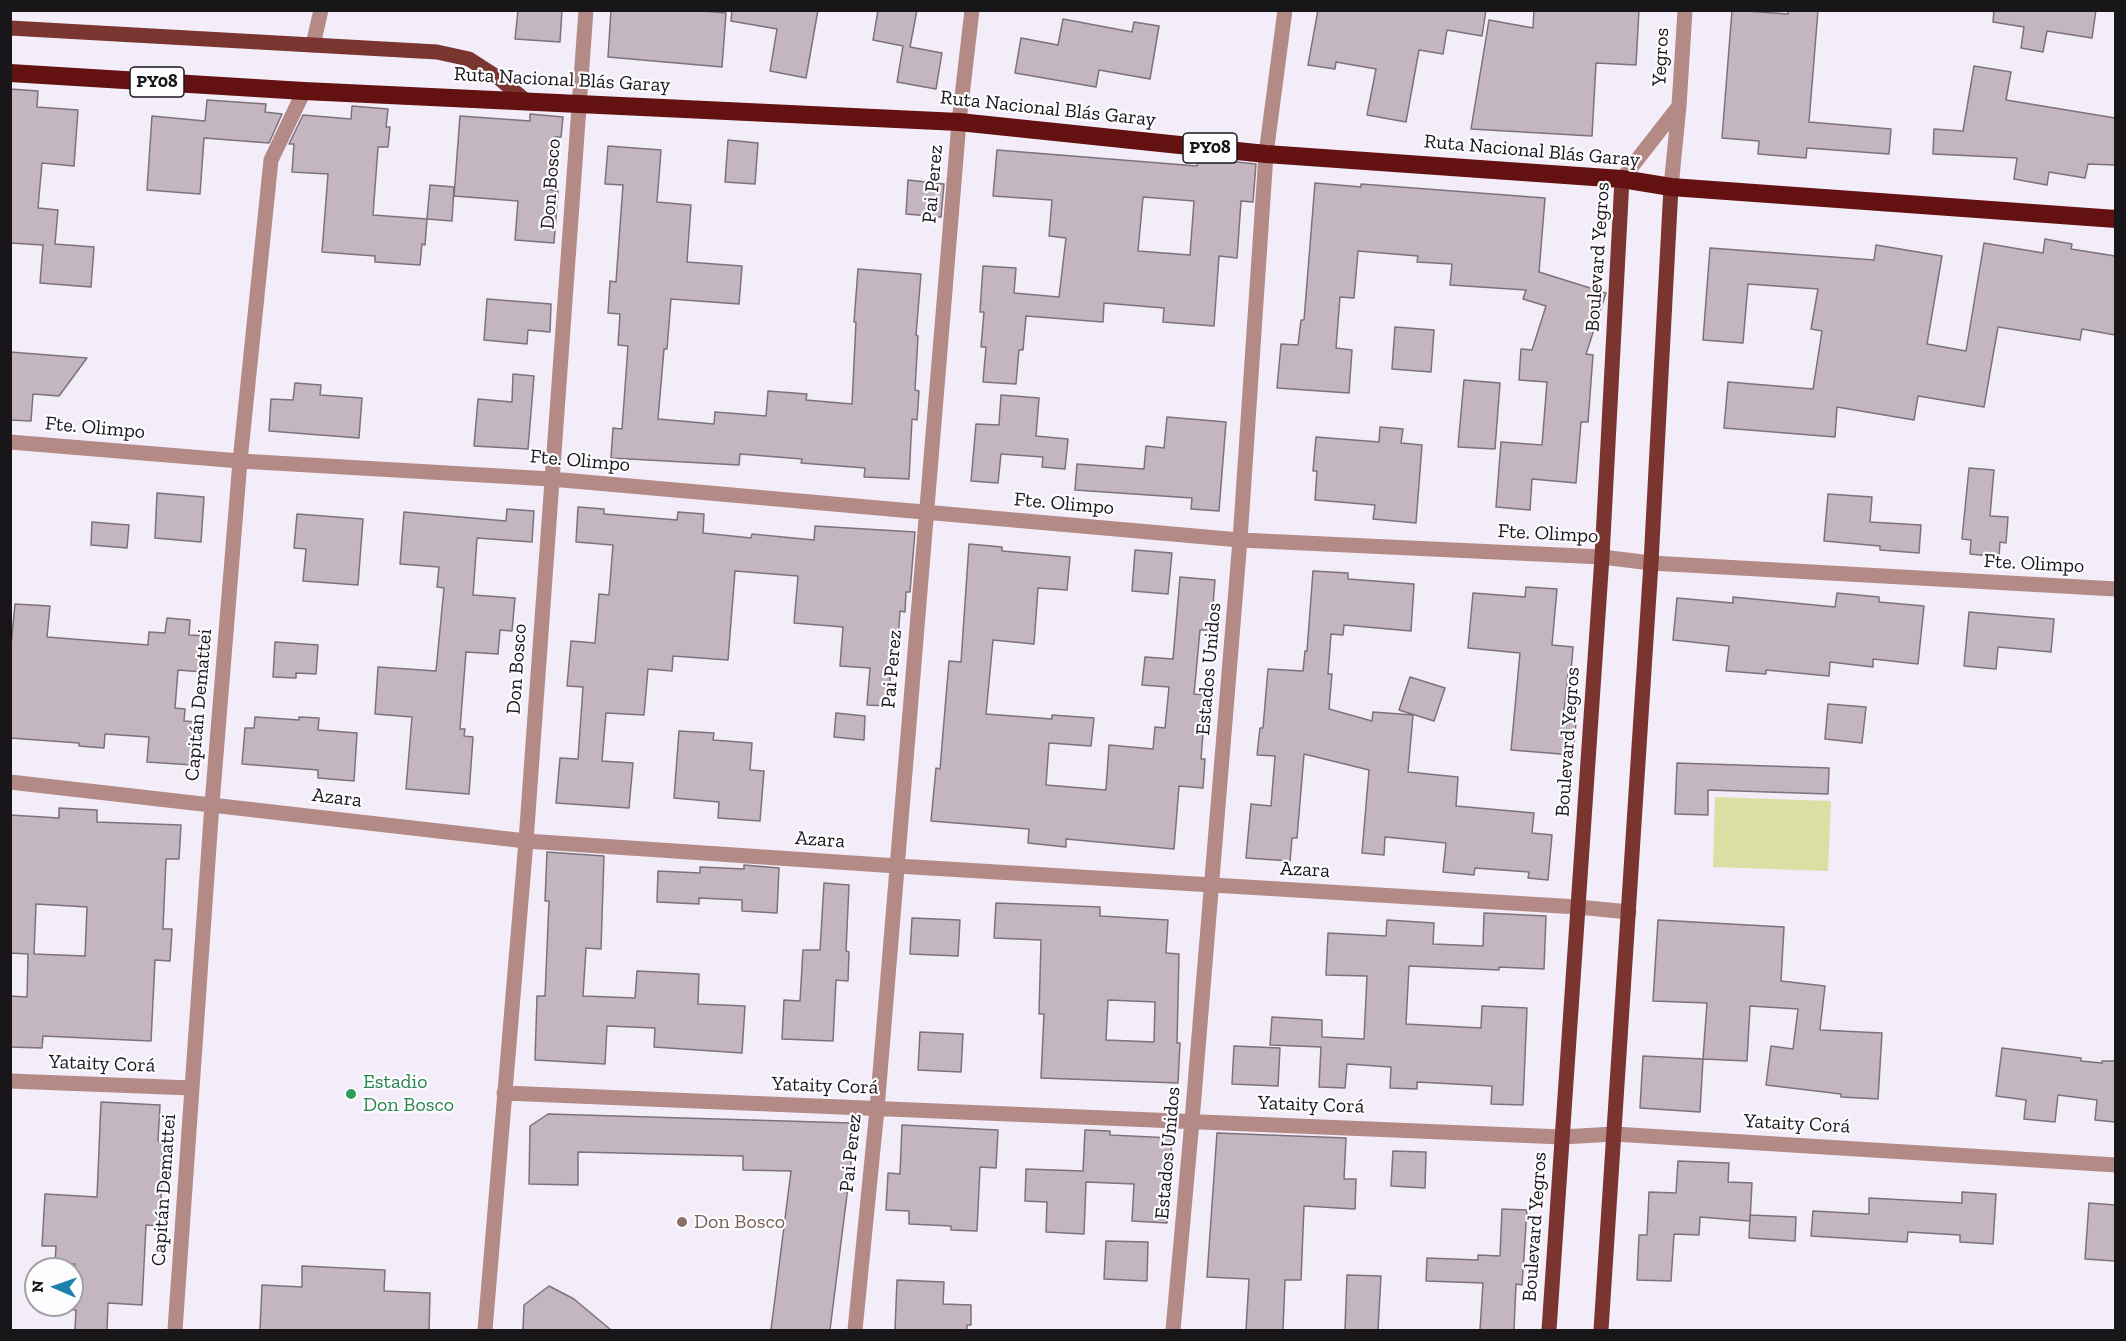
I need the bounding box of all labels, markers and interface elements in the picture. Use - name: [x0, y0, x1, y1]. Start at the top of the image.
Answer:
- street label: Yegros: [1647, 27, 1675, 87]
- street label: Ruta Nacional Blás Garay: [453, 62, 671, 98]
- road number: PY08: [130, 67, 184, 97]
- street label: Ruta Nacional Blás Garay: [939, 86, 1157, 132]
- street label: Ruta Nacional Blás Garay: [1423, 130, 1641, 172]
- road number: PY08: [1183, 133, 1237, 163]
- street label: Don Bosco: [536, 138, 566, 230]
- street label: Pai Perez: [918, 144, 948, 224]
- street label: Boulevard Yegros: [1581, 181, 1615, 333]
- street label: Fte. Olimpo: [44, 412, 146, 444]
- street label: Fte. Olimpo: [529, 445, 631, 477]
- street label: Fte. Olimpo: [1013, 488, 1115, 520]
- street label: Fte. Olimpo: [1497, 519, 1599, 549]
- street label: Fte. Olimpo: [1983, 549, 2085, 579]
- street label: Estados Unidos: [1191, 602, 1227, 736]
- street label: Don Bosco: [502, 623, 532, 715]
- street label: Capitán Demattei: [180, 628, 218, 782]
- street label: Pai Perez: [877, 629, 907, 709]
- street label: Boulevard Yegros: [1551, 666, 1585, 818]
- street label: Azara: [311, 783, 363, 813]
- street label: Azara: [794, 826, 846, 854]
- street label: Azara: [1279, 857, 1331, 883]
- street label: Yataity Corá: [48, 1050, 156, 1078]
- place label: Estadio Don Bosco: [363, 1070, 454, 1117]
- street label: Yataity Corá: [771, 1072, 879, 1100]
- street label: Estados Unidos: [1150, 1086, 1186, 1220]
- marker: Estadio Don Bosco: [344, 1087, 358, 1101]
- street label: Yataity Corá: [1257, 1091, 1365, 1119]
- street label: Yataity Corá: [1743, 1109, 1851, 1139]
- street label: Capitán Demattei: [147, 1113, 181, 1267]
- street label: Pai Perez: [835, 1113, 867, 1193]
- street label: Boulevard Yegros: [1518, 1151, 1552, 1303]
- place label: Don Bosco: [694, 1210, 785, 1234]
- marker: Don Bosco: [675, 1215, 689, 1229]
- north arrow: [24, 1257, 84, 1317]
- text: N: [28, 1280, 47, 1293]

